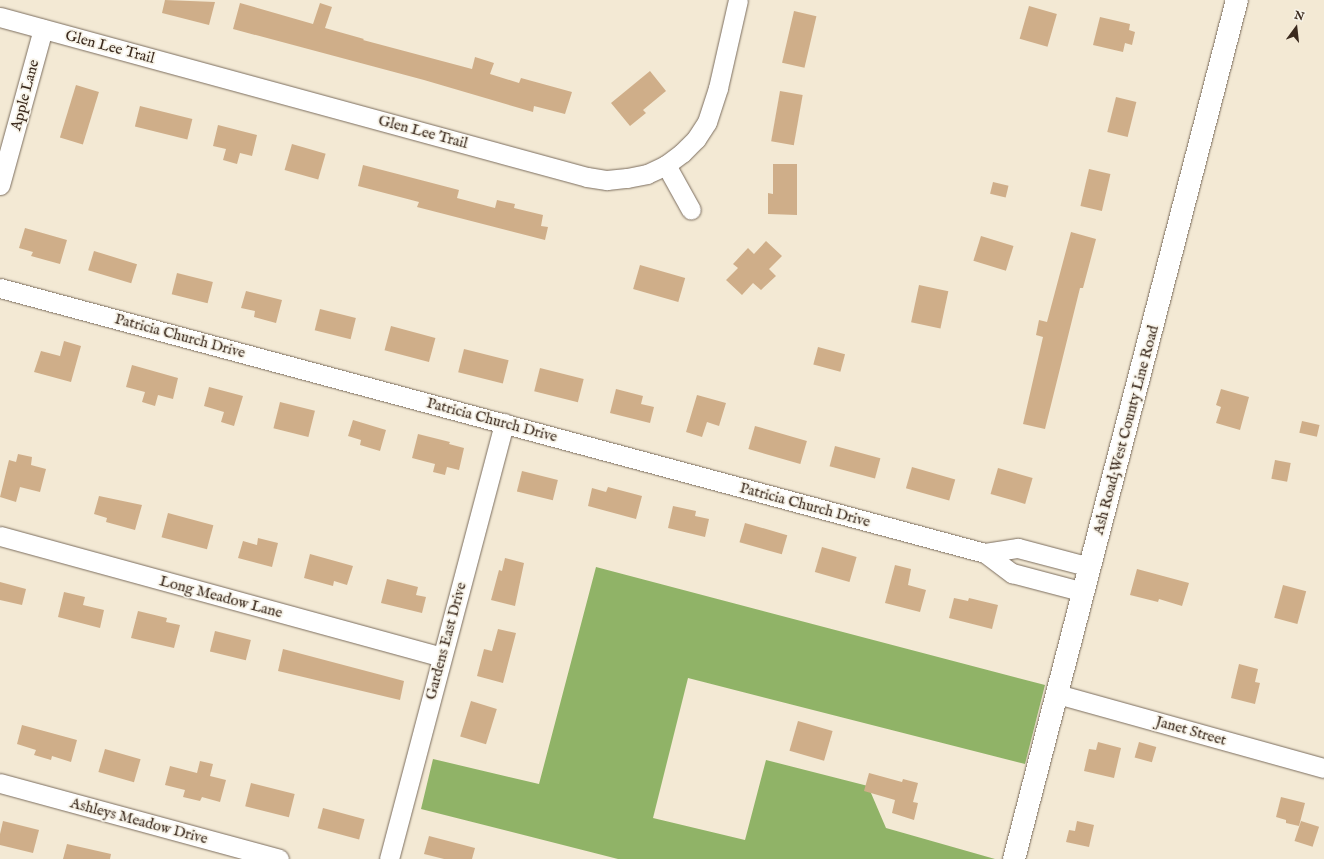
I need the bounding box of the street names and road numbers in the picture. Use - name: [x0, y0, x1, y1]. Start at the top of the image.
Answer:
- street label: Glen Lee Trail: [63, 26, 157, 68]
- street label: Apple Lane: [7, 58, 43, 132]
- street label: Glen Lee Trail: [376, 111, 470, 153]
- street label: Patricia Church Drive: [113, 310, 247, 362]
- street label: Ash Road;West County Line Road: [1089, 323, 1163, 537]
- street label: Patricia Church Drive: [425, 394, 559, 446]
- street label: Patricia Church Drive: [738, 479, 872, 531]
- street label: Long Meadow Lane: [157, 572, 285, 622]
- street label: Gardens East Drive: [422, 580, 470, 702]
- street label: Janet Street: [1154, 712, 1228, 750]
- street label: Ashleys Meadow Drive: [68, 794, 210, 848]

